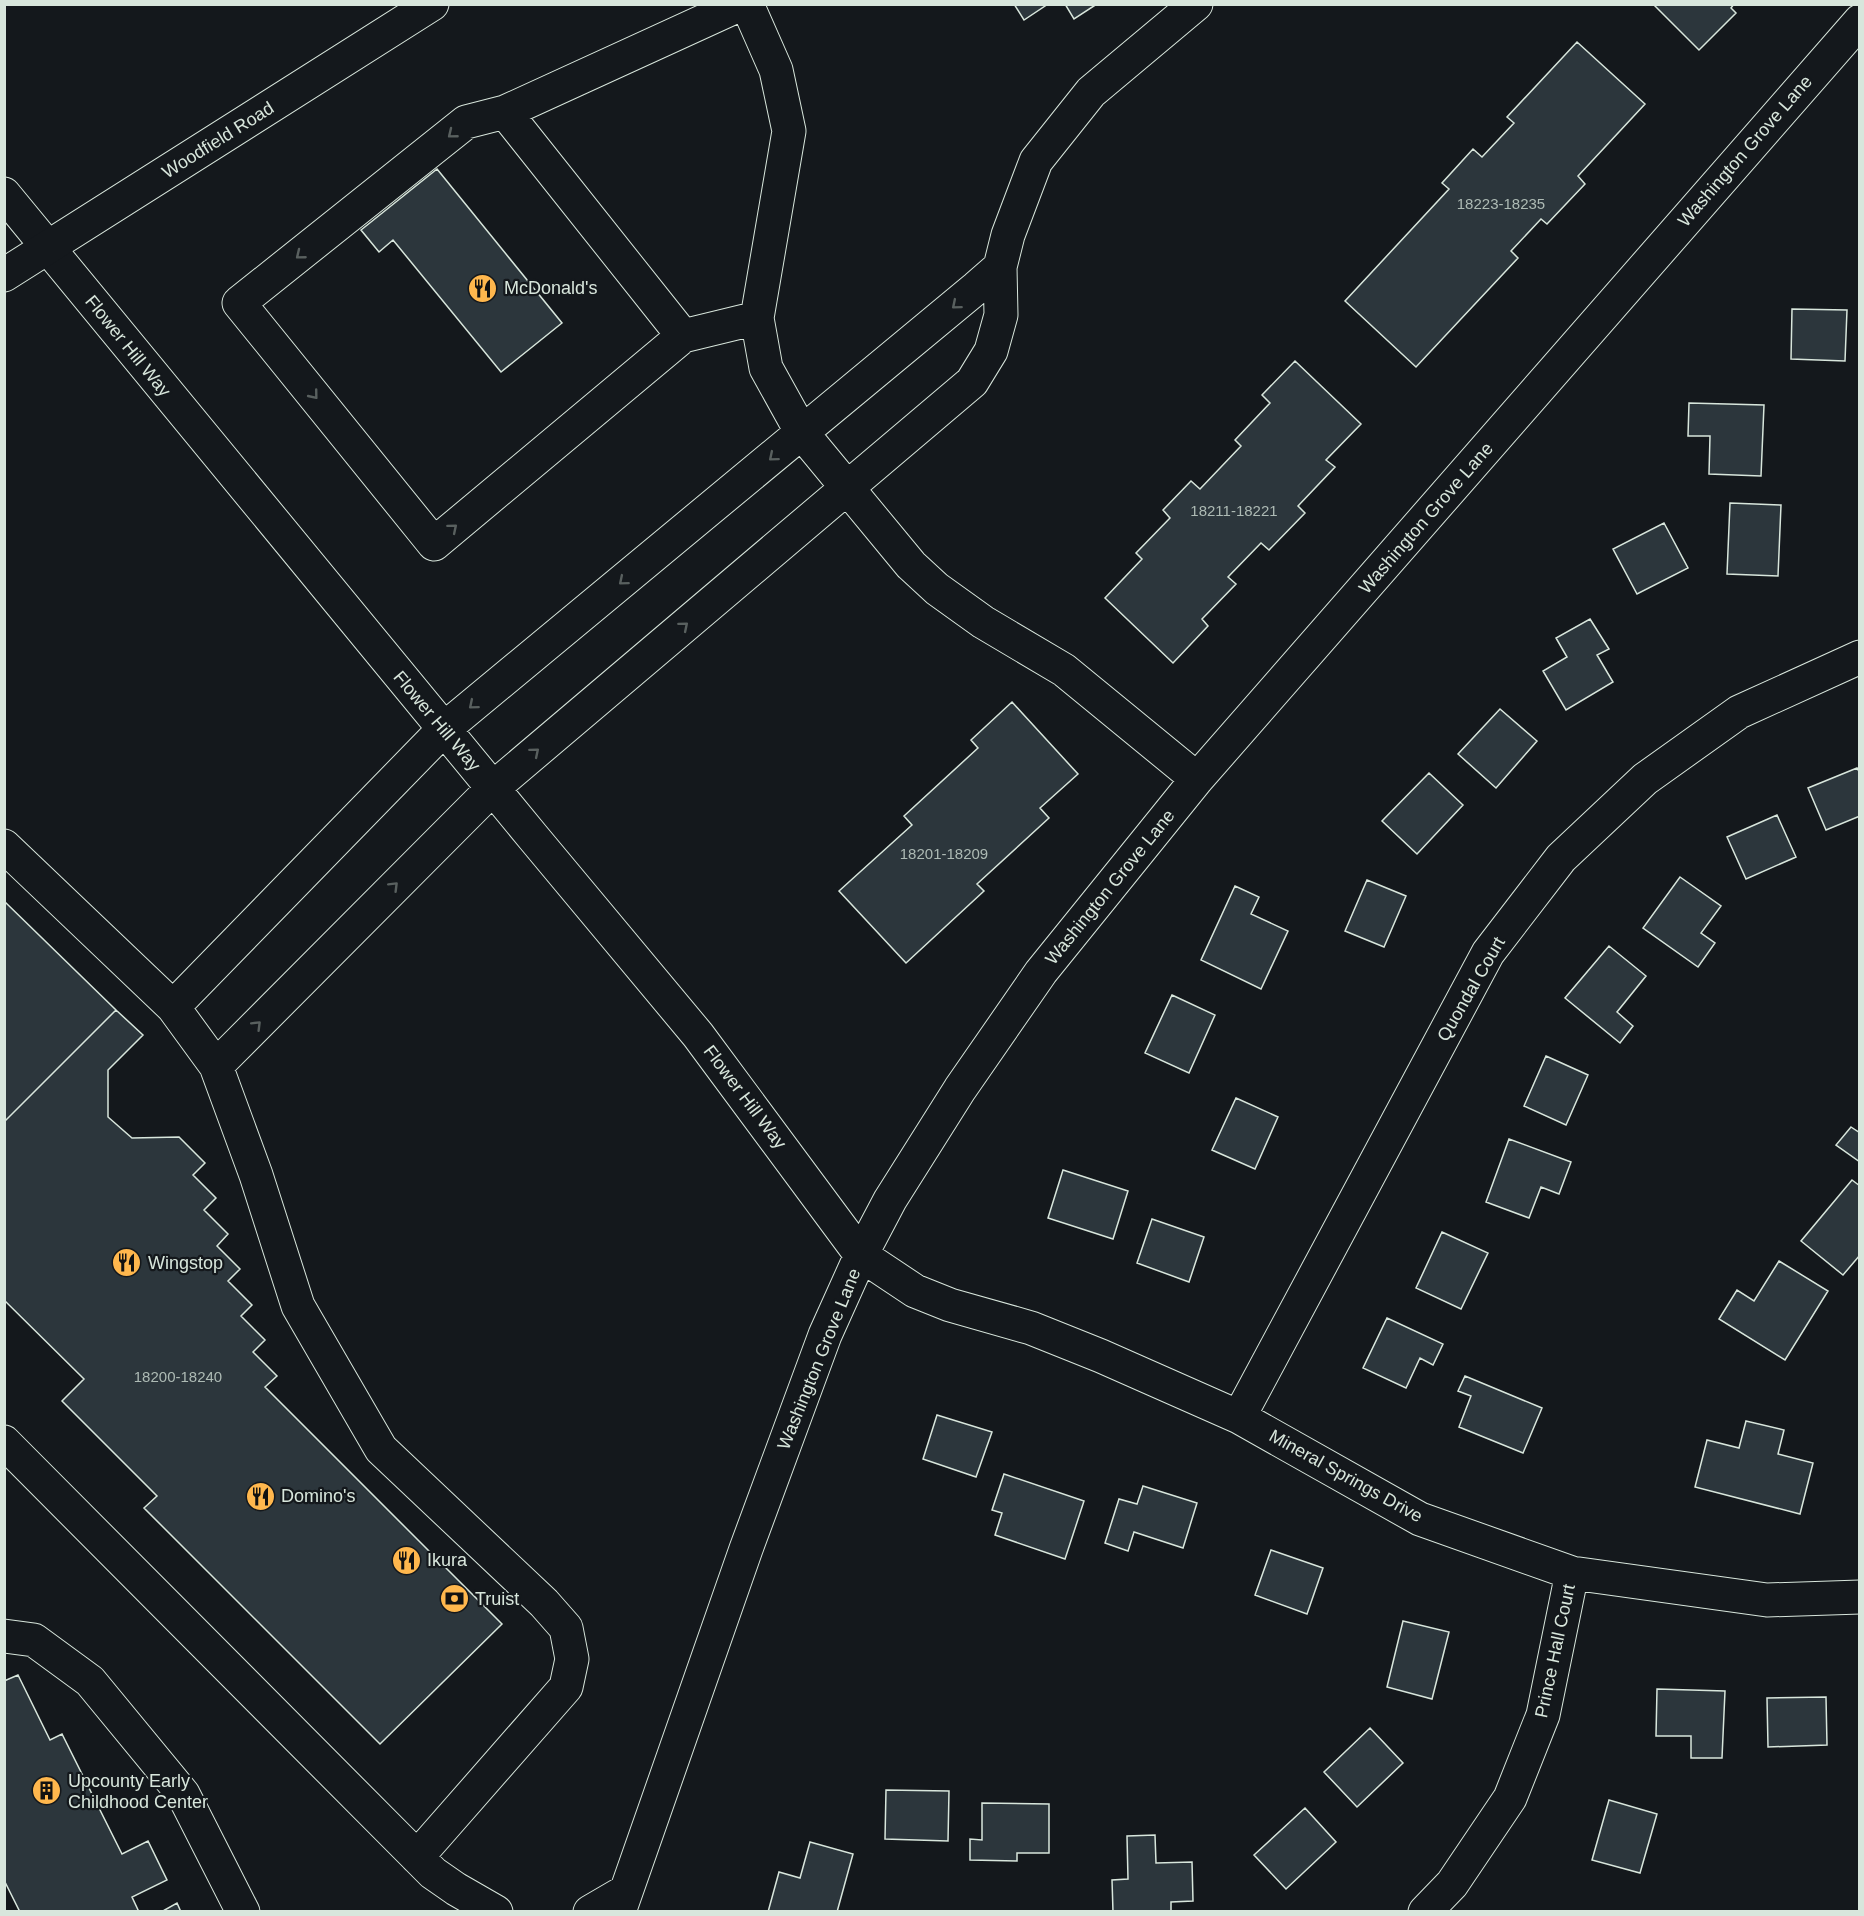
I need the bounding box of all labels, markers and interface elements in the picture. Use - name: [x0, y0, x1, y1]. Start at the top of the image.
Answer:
- street label: Washington Grove Lane: [1674, 71, 1816, 231]
- street label: Woodfield Road: [159, 98, 277, 182]
- one-way arrow: [448, 126, 459, 137]
- house number: 18223-18235: [1457, 195, 1545, 212]
- one-way arrow: [295, 248, 306, 259]
- restaurant icon: McDonald's: [467, 272, 499, 304]
- place label: McDonald's: [504, 278, 597, 298]
- street label: Flower Hill Way: [81, 291, 175, 401]
- one-way arrow: [952, 298, 963, 309]
- one-way arrow: [306, 388, 317, 399]
- street label: Washington Grove Lane: [1355, 438, 1497, 598]
- one-way arrow: [769, 449, 780, 460]
- house number: 18211-18221: [1190, 502, 1278, 519]
- one-way arrow: [446, 524, 457, 535]
- one-way arrow: [619, 574, 630, 585]
- one-way arrow: [677, 622, 688, 633]
- street label: Flower Hill Way: [389, 667, 485, 775]
- one-way arrow: [469, 698, 480, 709]
- one-way arrow: [528, 748, 539, 759]
- street label: Washington Grove Lane: [1041, 806, 1179, 968]
- house number: 18201-18209: [900, 845, 988, 862]
- one-way arrow: [387, 883, 398, 894]
- street label: Quondal Court: [1433, 933, 1509, 1045]
- one-way arrow: [250, 1021, 261, 1031]
- street label: Flower Hill Way: [700, 1041, 790, 1153]
- restaurant icon: Wingstop: [111, 1247, 143, 1279]
- place label: Wingstop: [148, 1253, 223, 1273]
- street label: Washington Grove Lane: [773, 1266, 865, 1452]
- house number: 18200-18240: [134, 1368, 222, 1385]
- street label: Mineral Springs Drive: [1266, 1426, 1426, 1526]
- restaurant icon: Domino's: [244, 1480, 276, 1512]
- place label: Domino's: [281, 1486, 355, 1506]
- restaurant icon: Ikura: [390, 1544, 422, 1576]
- place label: Ikura: [427, 1550, 468, 1570]
- street label: Prince Hall Court: [1531, 1582, 1579, 1720]
- bank icon: Truist: [438, 1583, 470, 1615]
- place label: Truist: [475, 1589, 519, 1609]
- place label: Upcounty Early Childhood Center: [68, 1771, 208, 1812]
- building icon: Upcounty Early Childhood Center: [31, 1775, 63, 1807]

